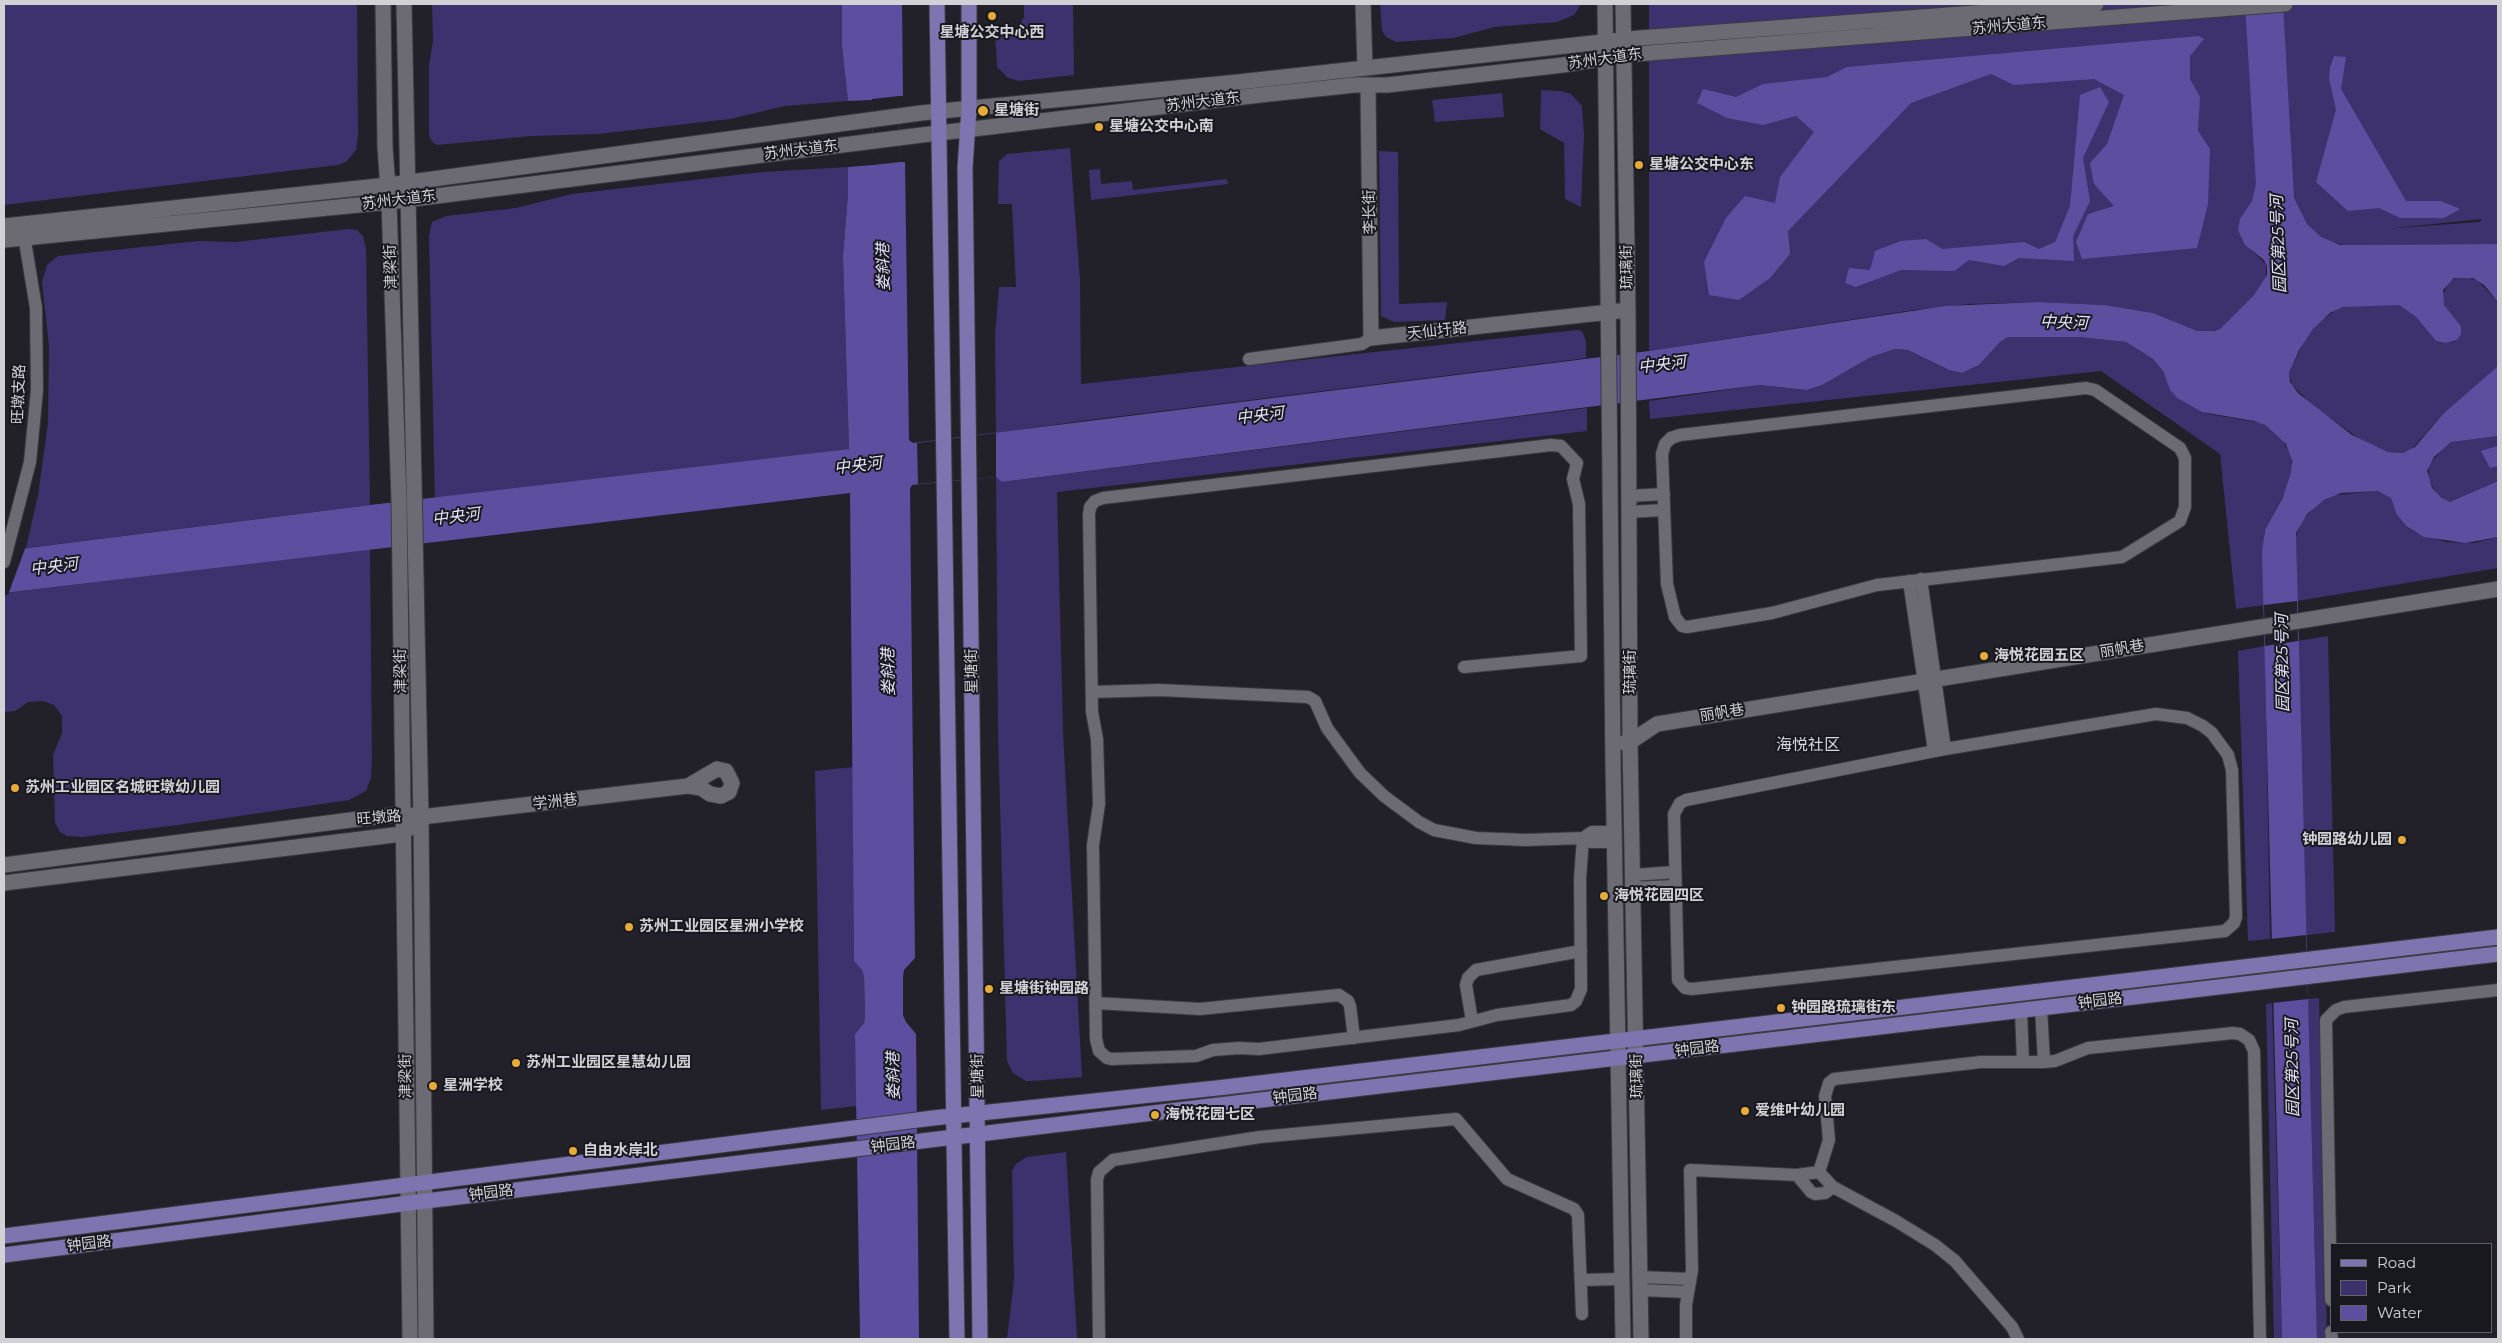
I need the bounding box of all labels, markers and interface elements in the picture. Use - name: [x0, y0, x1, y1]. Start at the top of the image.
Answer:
- marker: 星塘公交中心西: [986, 10, 998, 22]
- street label: 苏州大道东: [1971, 14, 2047, 38]
- place label: 星塘公交中心西: [940, 24, 1044, 42]
- street label: 苏州大道东: [1567, 45, 1643, 73]
- street label: 苏州大道东: [1165, 88, 1241, 116]
- place label: 星塘街: [994, 102, 1039, 120]
- marker: 星塘街: [976, 104, 990, 118]
- place label: 星塘公交中心南: [1109, 118, 1214, 136]
- marker: 星塘公交中心南: [1093, 121, 1105, 133]
- street label: 苏州大道东: [763, 136, 839, 164]
- place label: 星塘公交中心东: [1649, 156, 1754, 174]
- marker: 星塘公交中心东: [1633, 159, 1645, 171]
- street label: 苏州大道东: [361, 186, 437, 214]
- street label: 李长街: [1361, 189, 1379, 235]
- water label: 园区第25号河: [2268, 195, 2290, 293]
- water label: 娄斜港: [874, 243, 894, 291]
- street label: 津梁街: [381, 244, 401, 290]
- street label: 琉璃街: [1618, 244, 1636, 290]
- water label: 中央河: [2040, 313, 2088, 333]
- street label: 天仙圩路: [1406, 319, 1468, 343]
- water label: 中央河: [1637, 353, 1687, 377]
- street label: 旺墩支路: [9, 364, 29, 424]
- water label: 中央河: [1235, 404, 1285, 428]
- water label: 中央河: [833, 454, 883, 478]
- water label: 中央河: [431, 505, 481, 529]
- water label: 中央河: [29, 555, 79, 579]
- water label: 园区第25号河: [2273, 614, 2293, 712]
- street label: 丽帆巷: [2098, 637, 2146, 661]
- place label: 海悦花园五区: [1994, 647, 2084, 665]
- street label: 津梁街: [392, 648, 410, 694]
- water label: 娄斜港: [879, 648, 899, 696]
- street label: 星塘街: [963, 648, 981, 694]
- street label: 琉璃街: [1622, 650, 1640, 694]
- marker: 海悦花园五区: [1978, 650, 1990, 662]
- street label: 丽帆巷: [1698, 701, 1746, 725]
- district label: 海悦社区: [1776, 735, 1840, 755]
- place label: 苏州工业园区名城旺墩幼儿园: [25, 779, 220, 797]
- marker: 苏州工业园区名城旺墩幼儿园: [9, 782, 21, 794]
- street label: 学洲巷: [532, 791, 578, 813]
- street label: 旺墩路: [356, 807, 402, 829]
- place label: 钟园路幼儿园: [2302, 831, 2392, 849]
- marker: 钟园路幼儿园: [2396, 834, 2408, 846]
- place label: 海悦花园四区: [1614, 887, 1704, 905]
- marker: 海悦花园四区: [1598, 890, 1610, 902]
- place label: 苏州工业园区星洲小学校: [639, 918, 804, 936]
- marker: 苏州工业园区星洲小学校: [623, 921, 635, 933]
- place label: 星塘街钟园路: [999, 980, 1089, 998]
- marker: 星塘街钟园路: [983, 983, 995, 995]
- street label: 钟园路: [2077, 989, 2123, 1013]
- place label: 钟园路琉璃街东: [1791, 999, 1896, 1017]
- marker: 钟园路琉璃街东: [1775, 1002, 1787, 1014]
- water label: 园区第25号河: [2283, 1019, 2303, 1117]
- street label: 钟园路: [1674, 1037, 1720, 1061]
- water label: 娄斜港: [884, 1052, 904, 1100]
- street label: 津梁街: [397, 1053, 415, 1099]
- street label: 星塘街: [969, 1053, 987, 1099]
- street label: 琉璃街: [1628, 1053, 1646, 1099]
- place label: 苏州工业园区星慧幼儿园: [526, 1054, 691, 1072]
- marker: 苏州工业园区星慧幼儿园: [510, 1057, 522, 1069]
- place label: 星洲学校: [443, 1077, 503, 1095]
- marker: 星洲学校: [427, 1080, 439, 1092]
- street label: 钟园路: [1272, 1084, 1318, 1108]
- place label: 爱维叶幼儿园: [1755, 1102, 1845, 1120]
- marker: 爱维叶幼儿园: [1739, 1105, 1751, 1117]
- place label: 海悦花园七区: [1165, 1106, 1255, 1124]
- marker: 海悦花园七区: [1149, 1109, 1161, 1121]
- street label: 钟园路: [870, 1133, 916, 1157]
- place label: 自由水岸北: [583, 1142, 658, 1160]
- marker: 自由水岸北: [567, 1145, 579, 1157]
- street label: 钟园路: [468, 1181, 514, 1205]
- street label: 钟园路: [66, 1232, 112, 1256]
- legend: [2330, 1243, 2492, 1333]
- text: Road: [2377, 1253, 2416, 1272]
- text: Park: [2377, 1278, 2411, 1297]
- text: Water: [2377, 1303, 2423, 1322]

